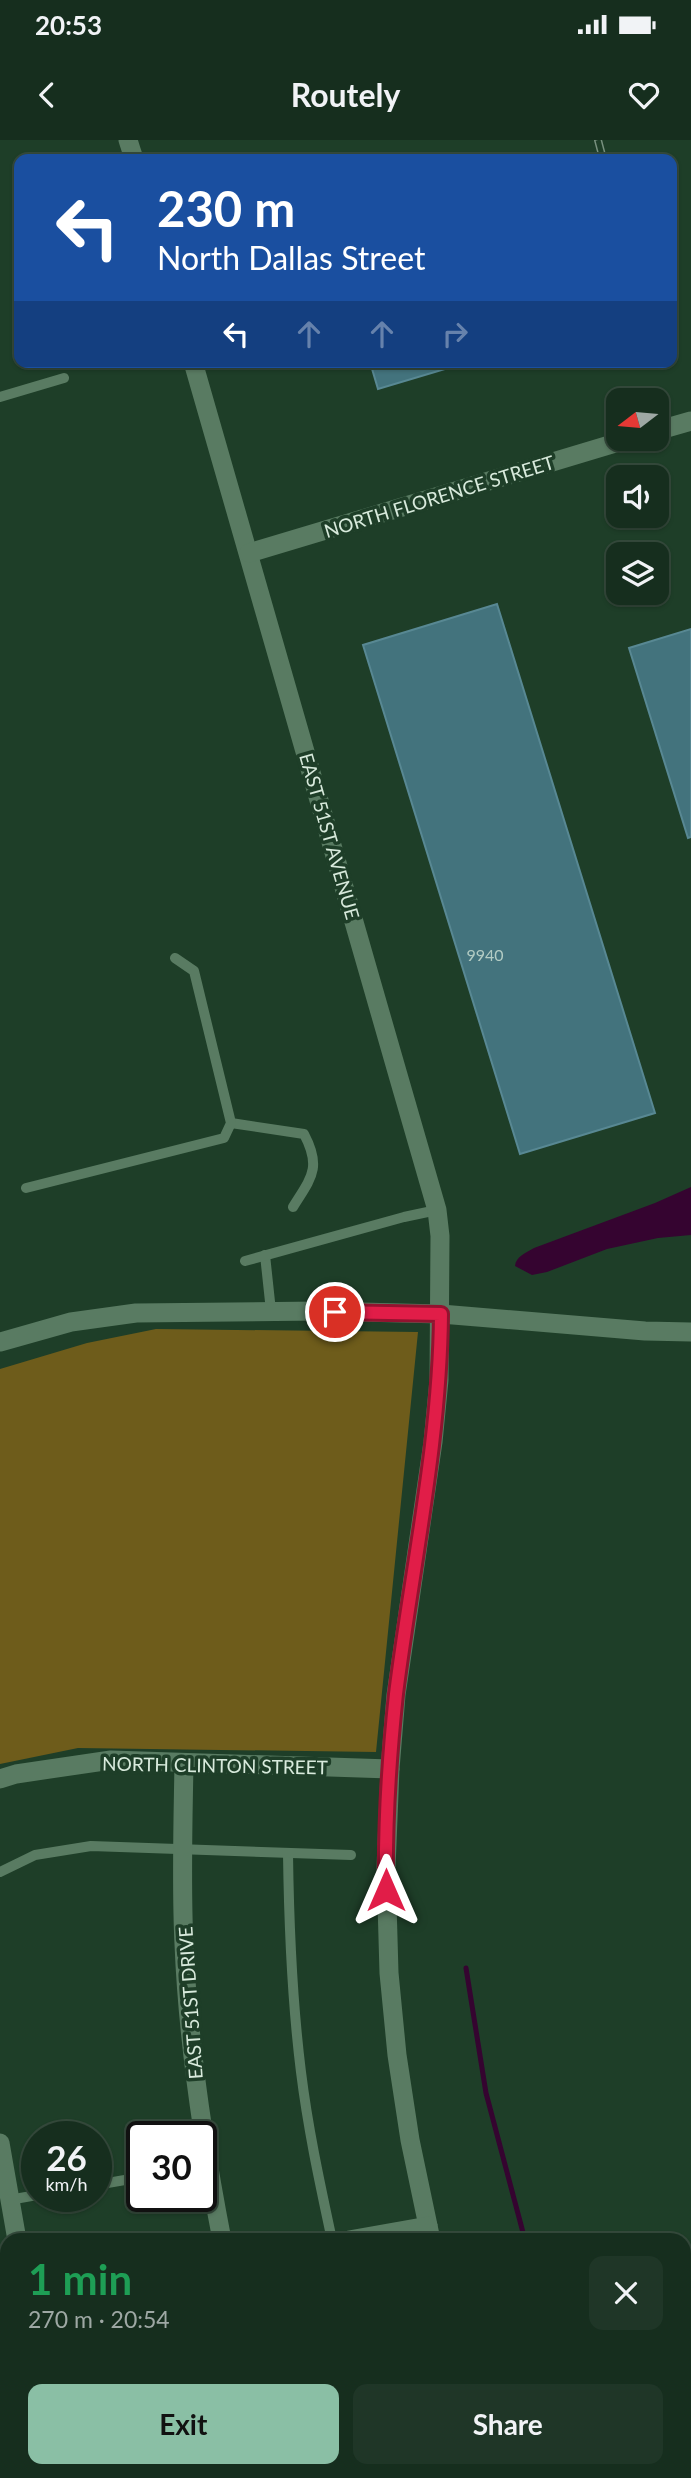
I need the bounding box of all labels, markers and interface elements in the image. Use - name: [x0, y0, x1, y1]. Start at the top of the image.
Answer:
- text: 20:53: [35, 9, 102, 41]
- text: Routely: [291, 75, 400, 114]
- icon: back: [28, 76, 66, 114]
- icon: heart: [625, 76, 663, 114]
- text: 230 m: [157, 179, 295, 237]
- icon: left: [42, 182, 133, 273]
- text: North Dallas Street: [157, 238, 425, 277]
- icon: left: [217, 315, 255, 353]
- icon: ahead: [290, 315, 328, 353]
- icon: ahead: [363, 315, 401, 353]
- icon: right: [436, 315, 474, 353]
- north arrow: [606, 388, 668, 452]
- map controls: [606, 388, 669, 605]
- street label: NORTH FLORENCE STREET: [321, 450, 557, 542]
- button: sound: [606, 465, 669, 528]
- button: layers: [606, 542, 669, 605]
- street label: EAST 51ST AVENUE: [295, 750, 365, 922]
- house number: 9940: [466, 945, 504, 964]
- pin: [305, 1282, 365, 1342]
- icon: arrive: [316, 1293, 354, 1331]
- street label: NORTH CLINTON STREET: [102, 1752, 328, 1778]
- position arrow: [349, 1853, 423, 1927]
- street label: EAST 51ST DRIVE: [173, 1926, 207, 2080]
- speed limit sign: 30: [126, 2121, 217, 2212]
- text: 26: [46, 2136, 87, 2178]
- text: km/h: [45, 2173, 88, 2195]
- text: 1 min: [28, 2254, 132, 2304]
- button: close: [589, 2256, 663, 2330]
- text: 270 m · 20:54: [28, 2305, 170, 2333]
- button: Exit: [28, 2384, 339, 2464]
- button: Share: [353, 2384, 663, 2464]

